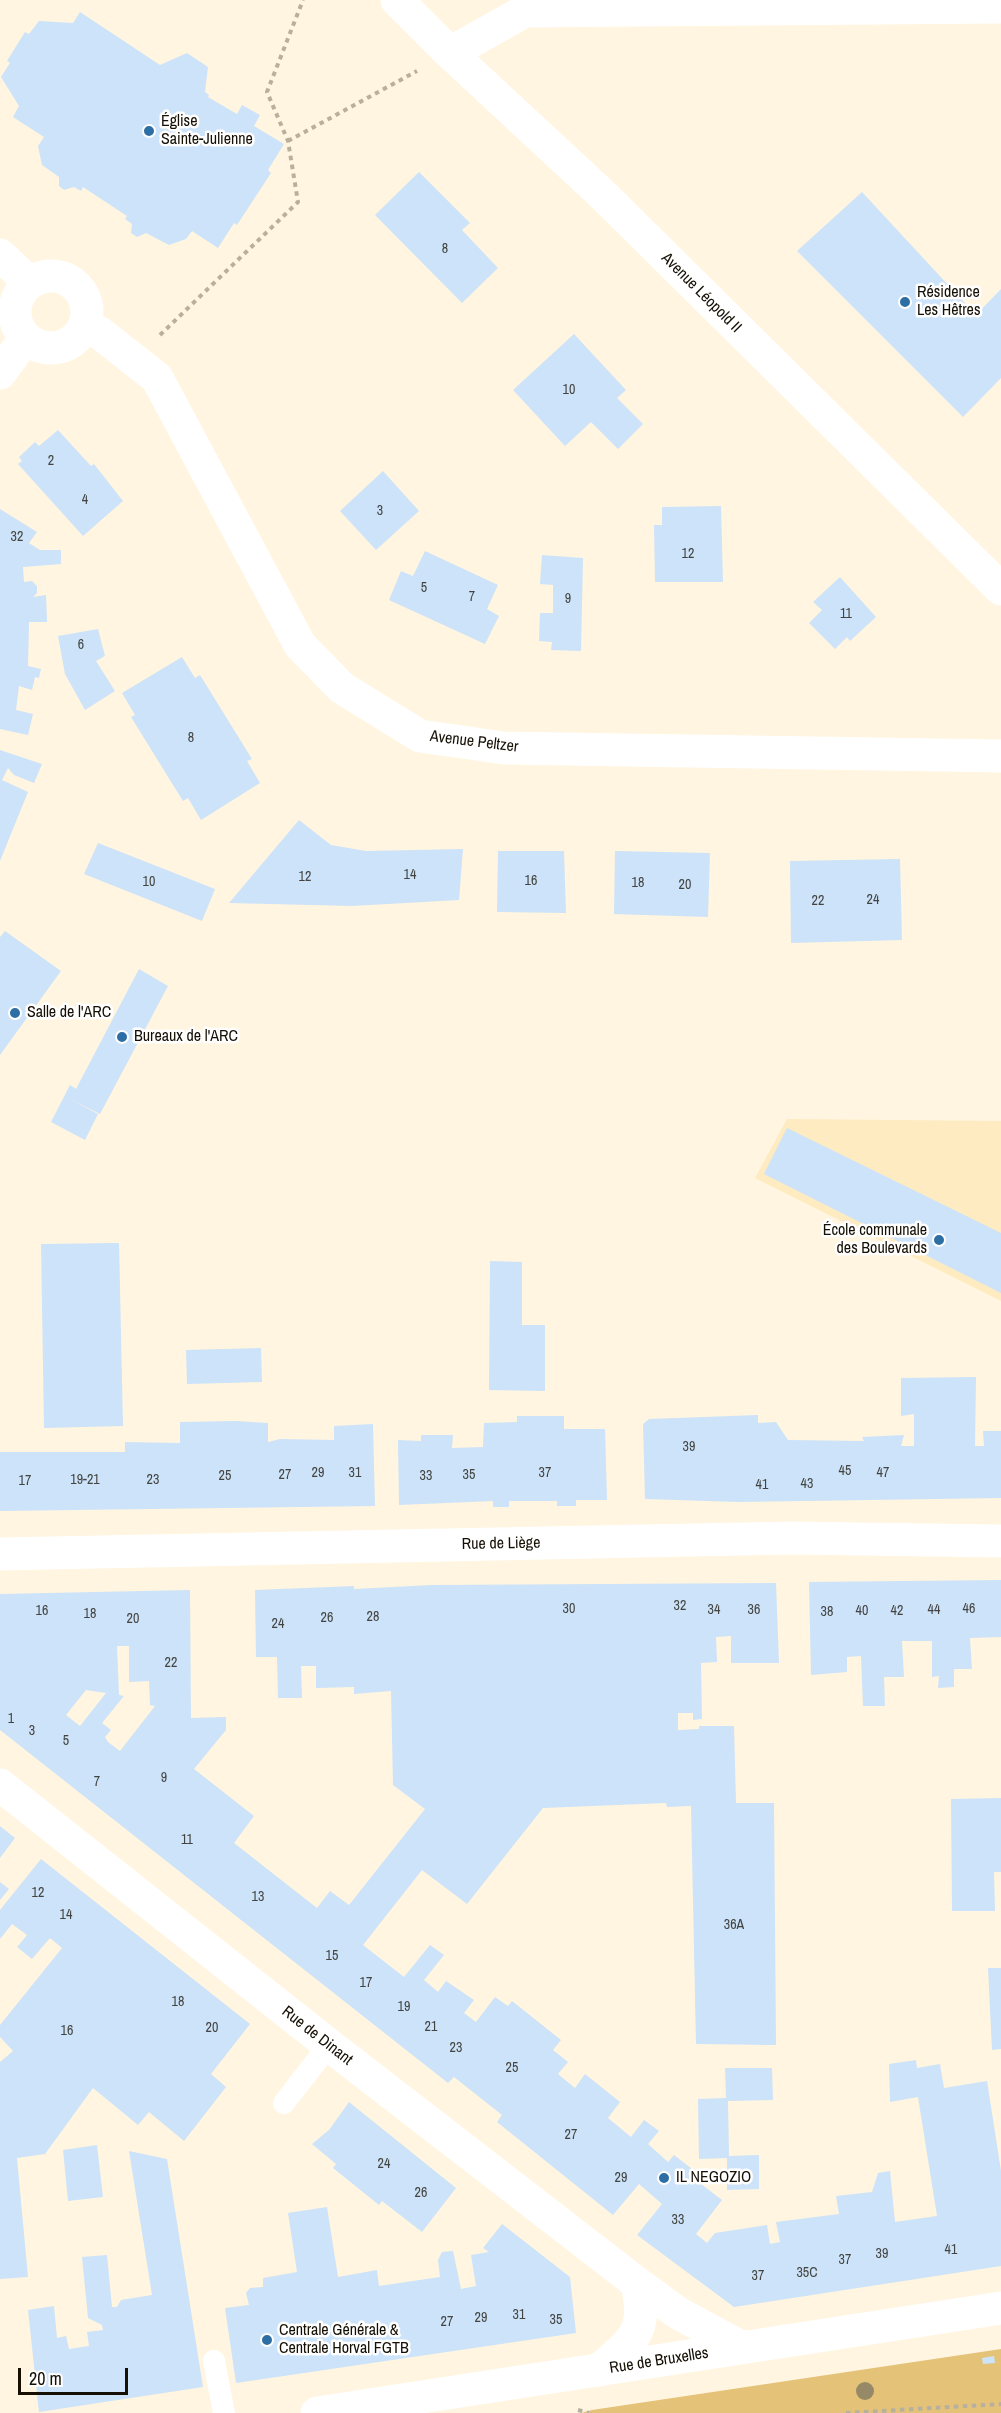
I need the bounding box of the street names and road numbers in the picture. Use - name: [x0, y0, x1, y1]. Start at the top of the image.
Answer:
- street label: Avenue Léopold II: [657, 249, 745, 337]
- street label: Avenue Peltzer: [429, 727, 519, 757]
- street label: Rue de Liège: [461, 1534, 541, 1554]
- street label: Rue de Dinant: [278, 2002, 356, 2070]
- street label: Rue de Bruxelles: [608, 2344, 710, 2378]

